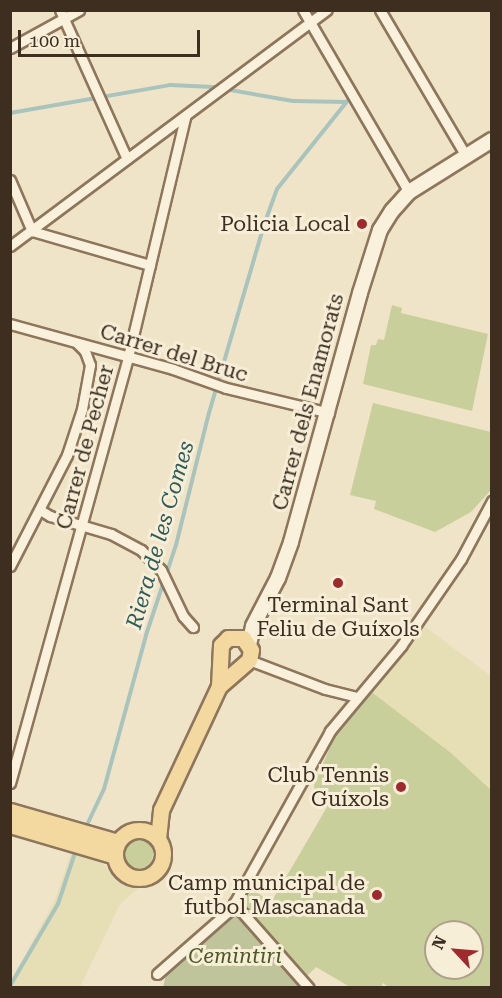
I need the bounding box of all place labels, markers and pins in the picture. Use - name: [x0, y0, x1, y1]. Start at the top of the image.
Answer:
- place label: Policia Local: [220, 211, 350, 237]
- marker: Policia Local: [355, 217, 369, 231]
- marker: Terminal Sant Feliu de Guíxols: [331, 576, 345, 590]
- place label: Terminal Sant Feliu de Guíxols: [257, 592, 419, 642]
- place label: Club Tennis Guíxols: [267, 762, 389, 812]
- marker: Club Tennis Guíxols: [394, 780, 408, 794]
- place label: Camp municipal de futbol Mascanada: [168, 870, 365, 920]
- marker: Camp municipal de futbol Mascanada: [370, 888, 384, 902]

